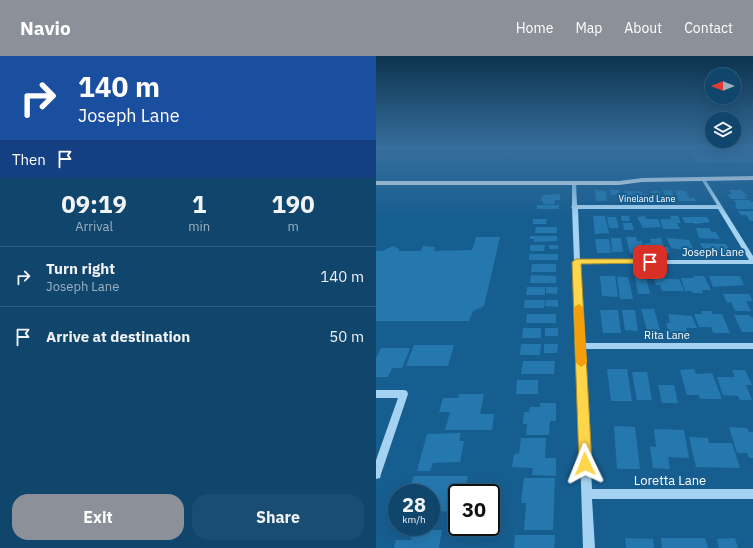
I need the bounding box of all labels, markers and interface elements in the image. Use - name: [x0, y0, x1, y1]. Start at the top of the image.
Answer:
- text: Navio: [20, 16, 71, 40]
- text: Home: [516, 19, 553, 37]
- text: Map: [575, 19, 602, 37]
- text: About: [624, 19, 662, 37]
- text: Contact: [684, 19, 733, 37]
- text: 140 m: [78, 68, 160, 105]
- north arrow: [705, 68, 741, 104]
- map controls: [705, 68, 741, 148]
- icon: right: [12, 72, 64, 124]
- text: Joseph Lane: [78, 104, 180, 127]
- button: layers: [705, 112, 741, 148]
- icon: arrive: [54, 148, 76, 170]
- text: Then: [12, 150, 46, 169]
- text: 09:19: [61, 188, 127, 220]
- text: 1: [192, 188, 206, 220]
- text: 190: [271, 188, 315, 220]
- street label: Vineland Lane: [619, 193, 675, 204]
- text: Arrival: [75, 218, 113, 235]
- text: min: [188, 218, 210, 235]
- text: m: [287, 218, 299, 235]
- pin: [633, 245, 667, 279]
- street label: Joseph Lane: [682, 245, 744, 259]
- icon: arrive: [639, 251, 661, 273]
- text: Turn right: [46, 259, 115, 278]
- icon: right: [12, 266, 34, 288]
- text: 140 m: [320, 267, 364, 286]
- text: Joseph Lane: [46, 278, 119, 295]
- icon: arrive: [12, 326, 34, 348]
- text: Arrive at destination: [46, 327, 190, 346]
- text: 50 m: [329, 327, 364, 346]
- street label: Rita Lane: [644, 328, 690, 342]
- position arrow: [564, 443, 606, 485]
- street label: Loretta Lane: [634, 472, 706, 489]
- speed limit sign: 30: [448, 484, 500, 536]
- text: 28: [402, 491, 426, 518]
- button: Exit: [12, 494, 184, 540]
- button: Share: [192, 494, 364, 540]
- text: km/h: [402, 513, 426, 526]

